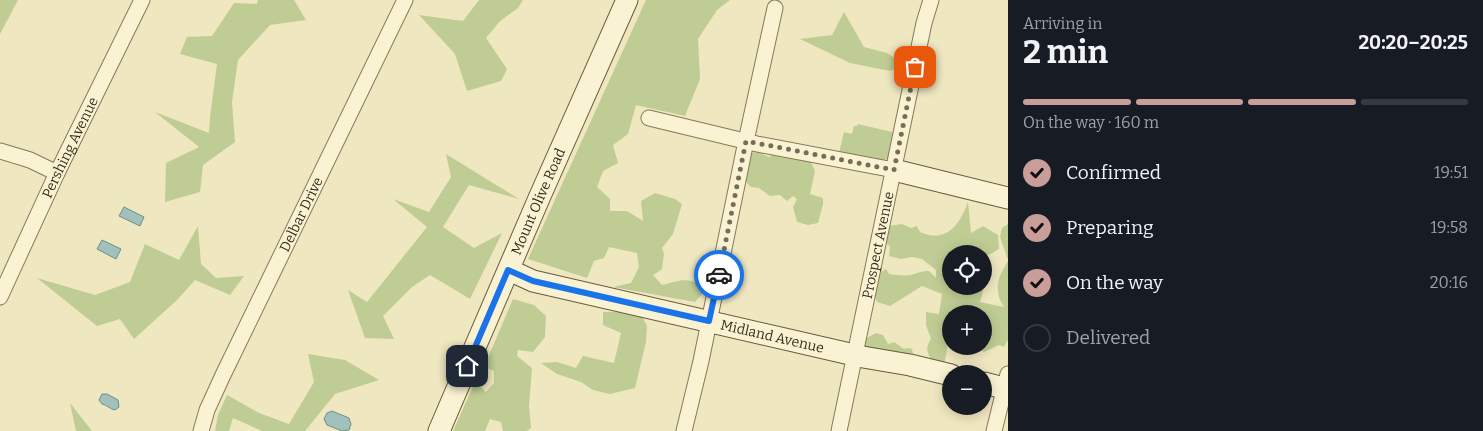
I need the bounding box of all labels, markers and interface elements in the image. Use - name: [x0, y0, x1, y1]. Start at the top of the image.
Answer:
- text: Arriving in: [1023, 14, 1102, 33]
- text: 20:20–20:25: [1358, 31, 1468, 54]
- text: 2 min: [1023, 33, 1108, 71]
- pin: [894, 46, 936, 88]
- icon: bag: [901, 53, 929, 81]
- street label: Pershing Avenue: [39, 94, 102, 201]
- text: On the way · 160 m: [1023, 113, 1159, 132]
- street label: Mount Olive Road: [508, 146, 569, 258]
- icon: check: [1023, 159, 1051, 187]
- text: Confirmed: [1066, 161, 1161, 184]
- text: 19:51: [1434, 163, 1468, 182]
- street label: Delbar Drive: [276, 174, 327, 255]
- street label: Prospect Avenue: [859, 190, 898, 300]
- icon: check: [1023, 214, 1051, 242]
- text: Preparing: [1066, 216, 1154, 239]
- text: 19:58: [1431, 218, 1468, 237]
- map controls: [942, 245, 992, 415]
- button: locate: [942, 245, 992, 295]
- courier: [694, 250, 744, 300]
- icon: car: [705, 261, 733, 289]
- icon: check: [1023, 269, 1051, 297]
- text: On the way: [1066, 271, 1163, 294]
- text: 20:16: [1430, 273, 1468, 292]
- button: +: [942, 305, 992, 355]
- street label: Midland Avenue: [719, 316, 826, 357]
- text: Delivered: [1066, 326, 1150, 349]
- pin: [446, 345, 488, 387]
- icon: home: [453, 352, 481, 380]
- button: −: [942, 365, 992, 415]

